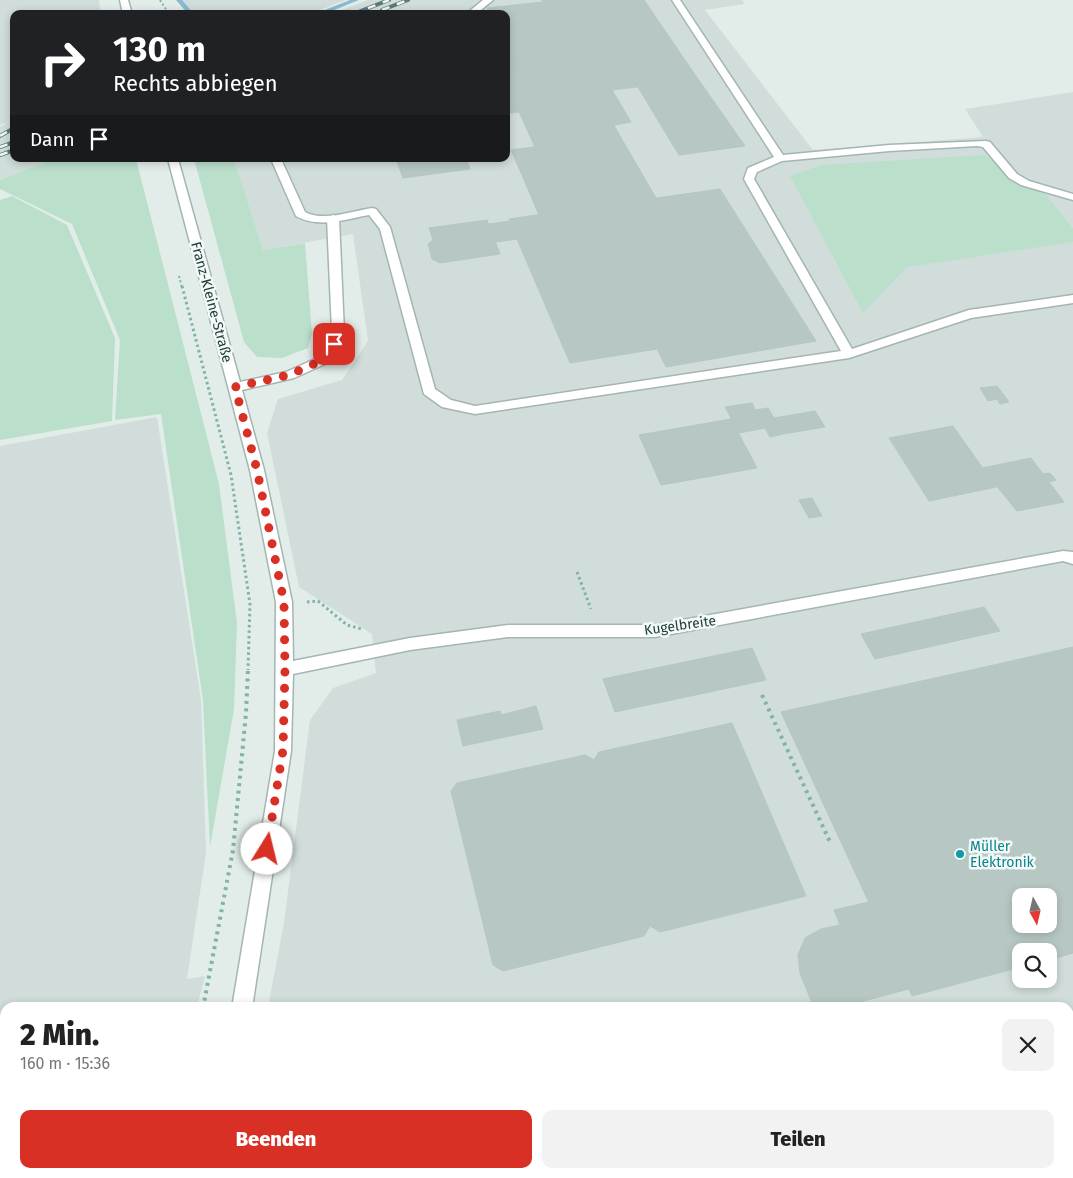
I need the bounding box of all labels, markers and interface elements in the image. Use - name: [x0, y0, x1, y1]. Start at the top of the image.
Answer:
- text: 130 m: [113, 28, 206, 70]
- icon: right: [30, 30, 95, 95]
- text: Rechts abbiegen: [113, 70, 278, 97]
- icon: arrive: [85, 125, 113, 153]
- text: Dann: [30, 128, 75, 151]
- street label: Franz-Kleine-Straße: [187, 240, 236, 364]
- pin: [313, 323, 355, 365]
- icon: arrive: [320, 330, 348, 358]
- street label: Kugelbreite: [643, 612, 717, 639]
- position arrow: [240, 822, 292, 874]
- place label: Müller Elektronik: [970, 838, 1035, 871]
- marker: Müller Elektronik: [954, 848, 966, 860]
- north arrow: [1012, 888, 1058, 932]
- map controls: [1012, 888, 1057, 988]
- button: search: [1012, 943, 1057, 988]
- text: 2 Min.: [20, 1017, 99, 1053]
- button: close: [1002, 1019, 1054, 1071]
- text: 160 m · 15:36: [20, 1054, 110, 1073]
- button: Beenden: [20, 1110, 532, 1168]
- button: Teilen: [542, 1110, 1054, 1168]

